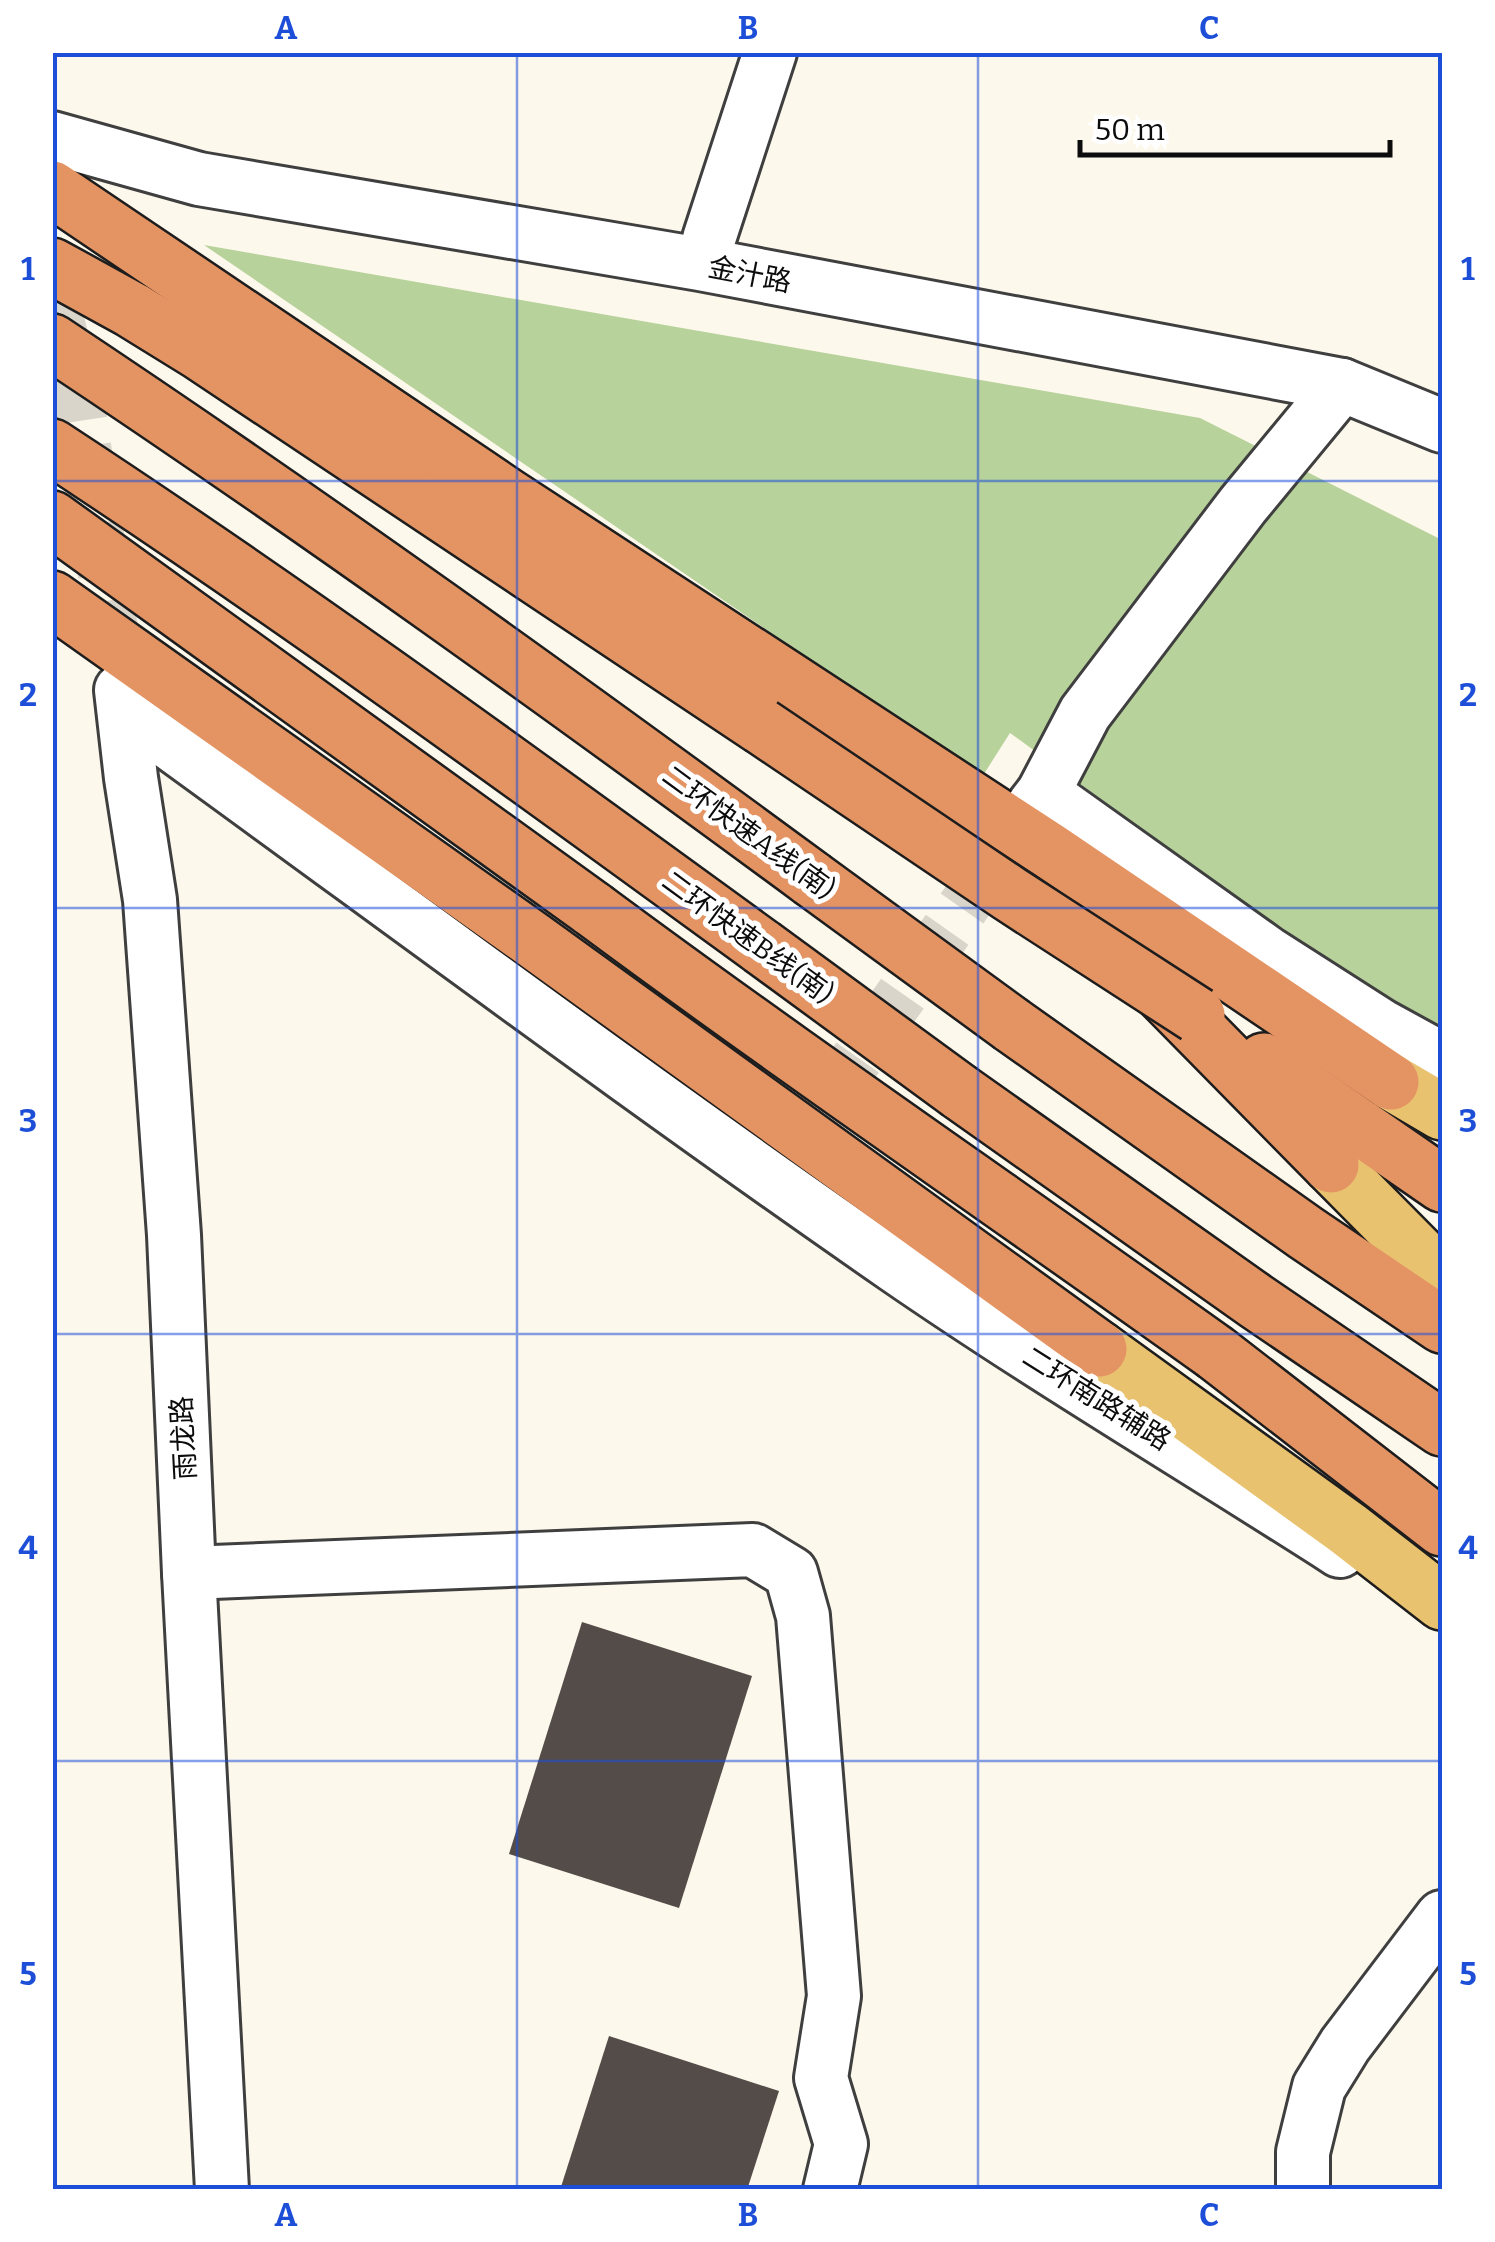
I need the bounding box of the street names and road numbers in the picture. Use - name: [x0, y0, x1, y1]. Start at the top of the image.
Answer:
- street label: 金汁路: [706, 250, 794, 299]
- street label: 二环快速A线(南): [656, 759, 841, 906]
- street label: 二环快速B线(南): [656, 864, 840, 1011]
- street label: 二环南路辅路: [1017, 1340, 1177, 1457]
- street label: 雨龙路: [165, 1395, 202, 1481]

